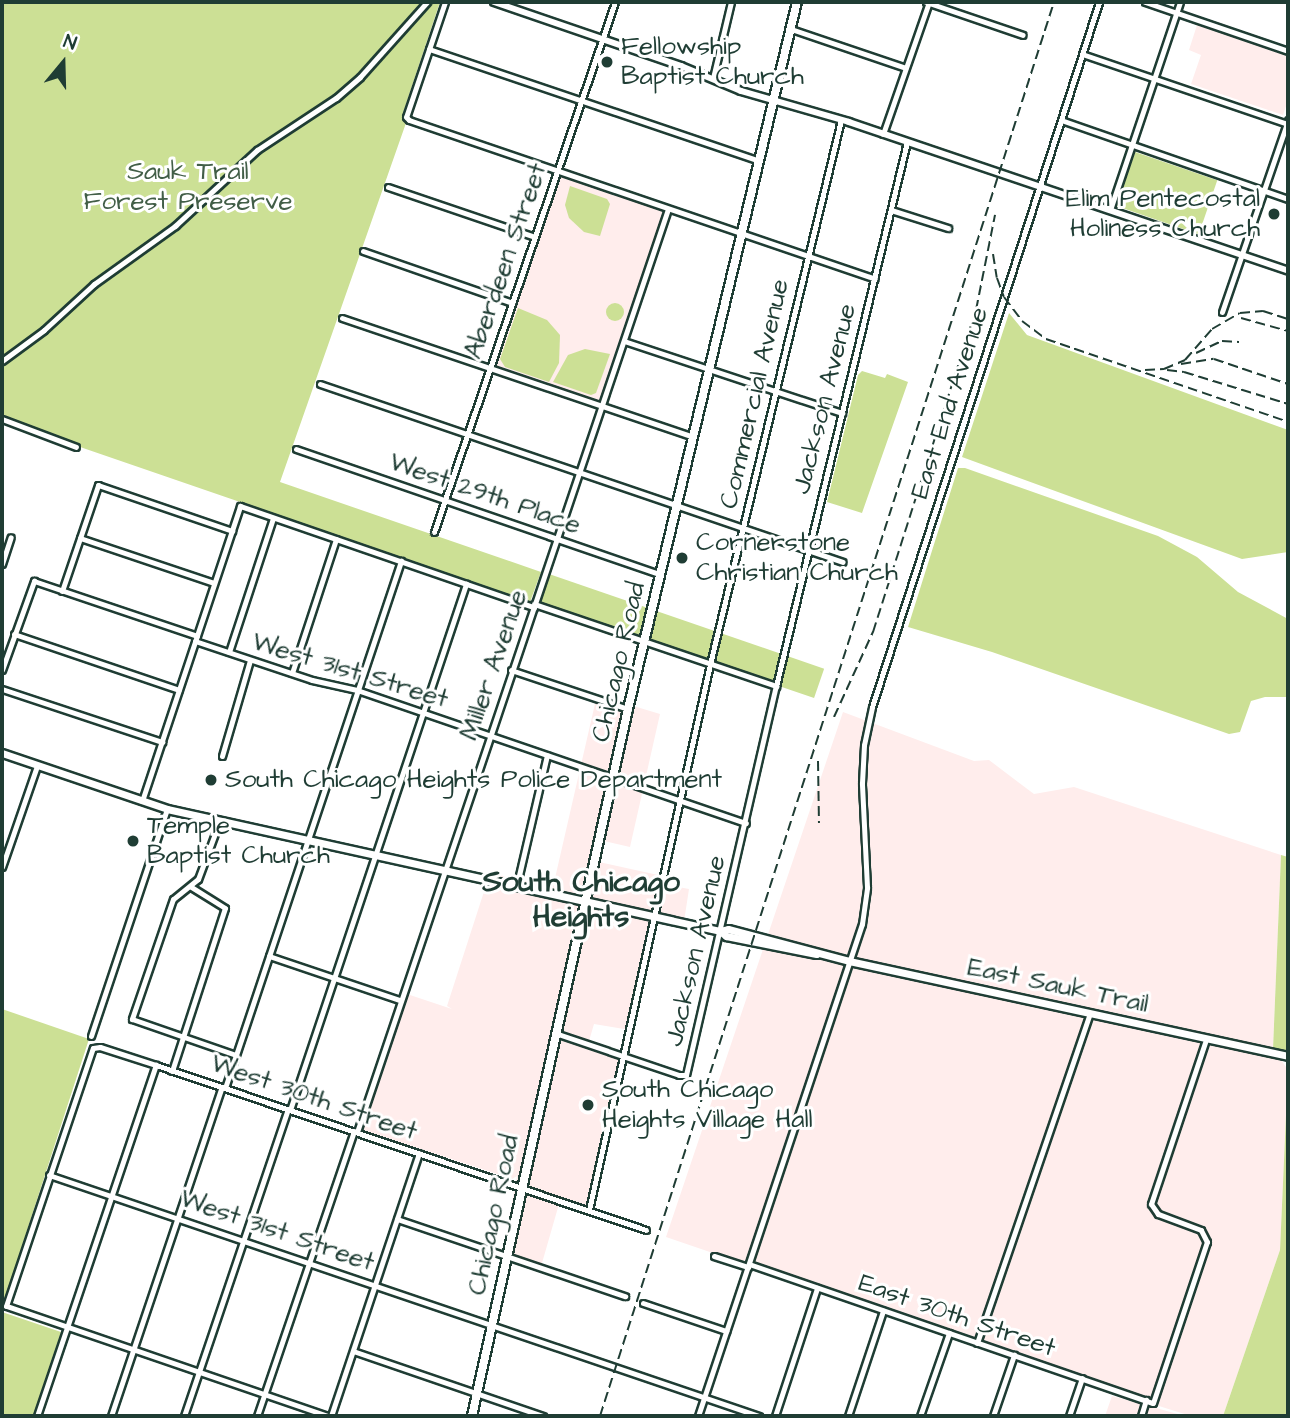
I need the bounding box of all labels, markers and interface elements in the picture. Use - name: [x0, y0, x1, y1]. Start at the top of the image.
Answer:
- north arrow: [28, 28, 98, 98]
- text: N: [60, 28, 80, 57]
- place label: Fellowship Baptist Church: [621, 31, 804, 92]
- marker: Fellowship Baptist Church: [599, 54, 615, 70]
- park label: Sauk Trail Forest Preserve: [83, 156, 293, 218]
- street label: Aberdeen Street: [458, 159, 554, 363]
- place label: Elim Pentecostal Holiness Church: [1066, 183, 1260, 244]
- marker: Elim Pentecostal Holiness Church: [1266, 206, 1282, 222]
- street label: Commercial Avenue: [713, 276, 797, 512]
- street label: Jackson Avenue: [786, 301, 864, 497]
- street label: East End Avenue: [904, 303, 996, 503]
- street label: West 29th Place: [385, 447, 585, 541]
- place label: Cornerstone Christian Church: [696, 527, 898, 588]
- marker: Cornerstone Christian Church: [674, 550, 690, 566]
- street label: Chicago Road: [585, 579, 653, 745]
- street label: Miller Avenue: [454, 586, 534, 744]
- street label: West 31st Street: [248, 626, 452, 716]
- place label: South Chicago Heights Police Department: [225, 764, 722, 796]
- marker: South Chicago Heights Police Department: [203, 772, 219, 788]
- place label: Temple Baptist Church: [147, 810, 330, 872]
- marker: Temple Baptist Church: [125, 833, 141, 849]
- street label: Jackson Avenue: [659, 853, 733, 1049]
- district label: South Chicago Heights: [482, 864, 680, 934]
- street label: East Sauk Trail: [965, 952, 1151, 1020]
- street label: West 30th Street: [207, 1048, 421, 1148]
- place label: South Chicago Heights Village Hall: [602, 1074, 813, 1136]
- marker: South Chicago Heights Village Hall: [580, 1097, 596, 1113]
- street label: Chicago Road: [462, 1132, 526, 1298]
- street label: West 31st Street: [176, 1183, 378, 1279]
- street label: East 30th Street: [854, 1268, 1060, 1364]

